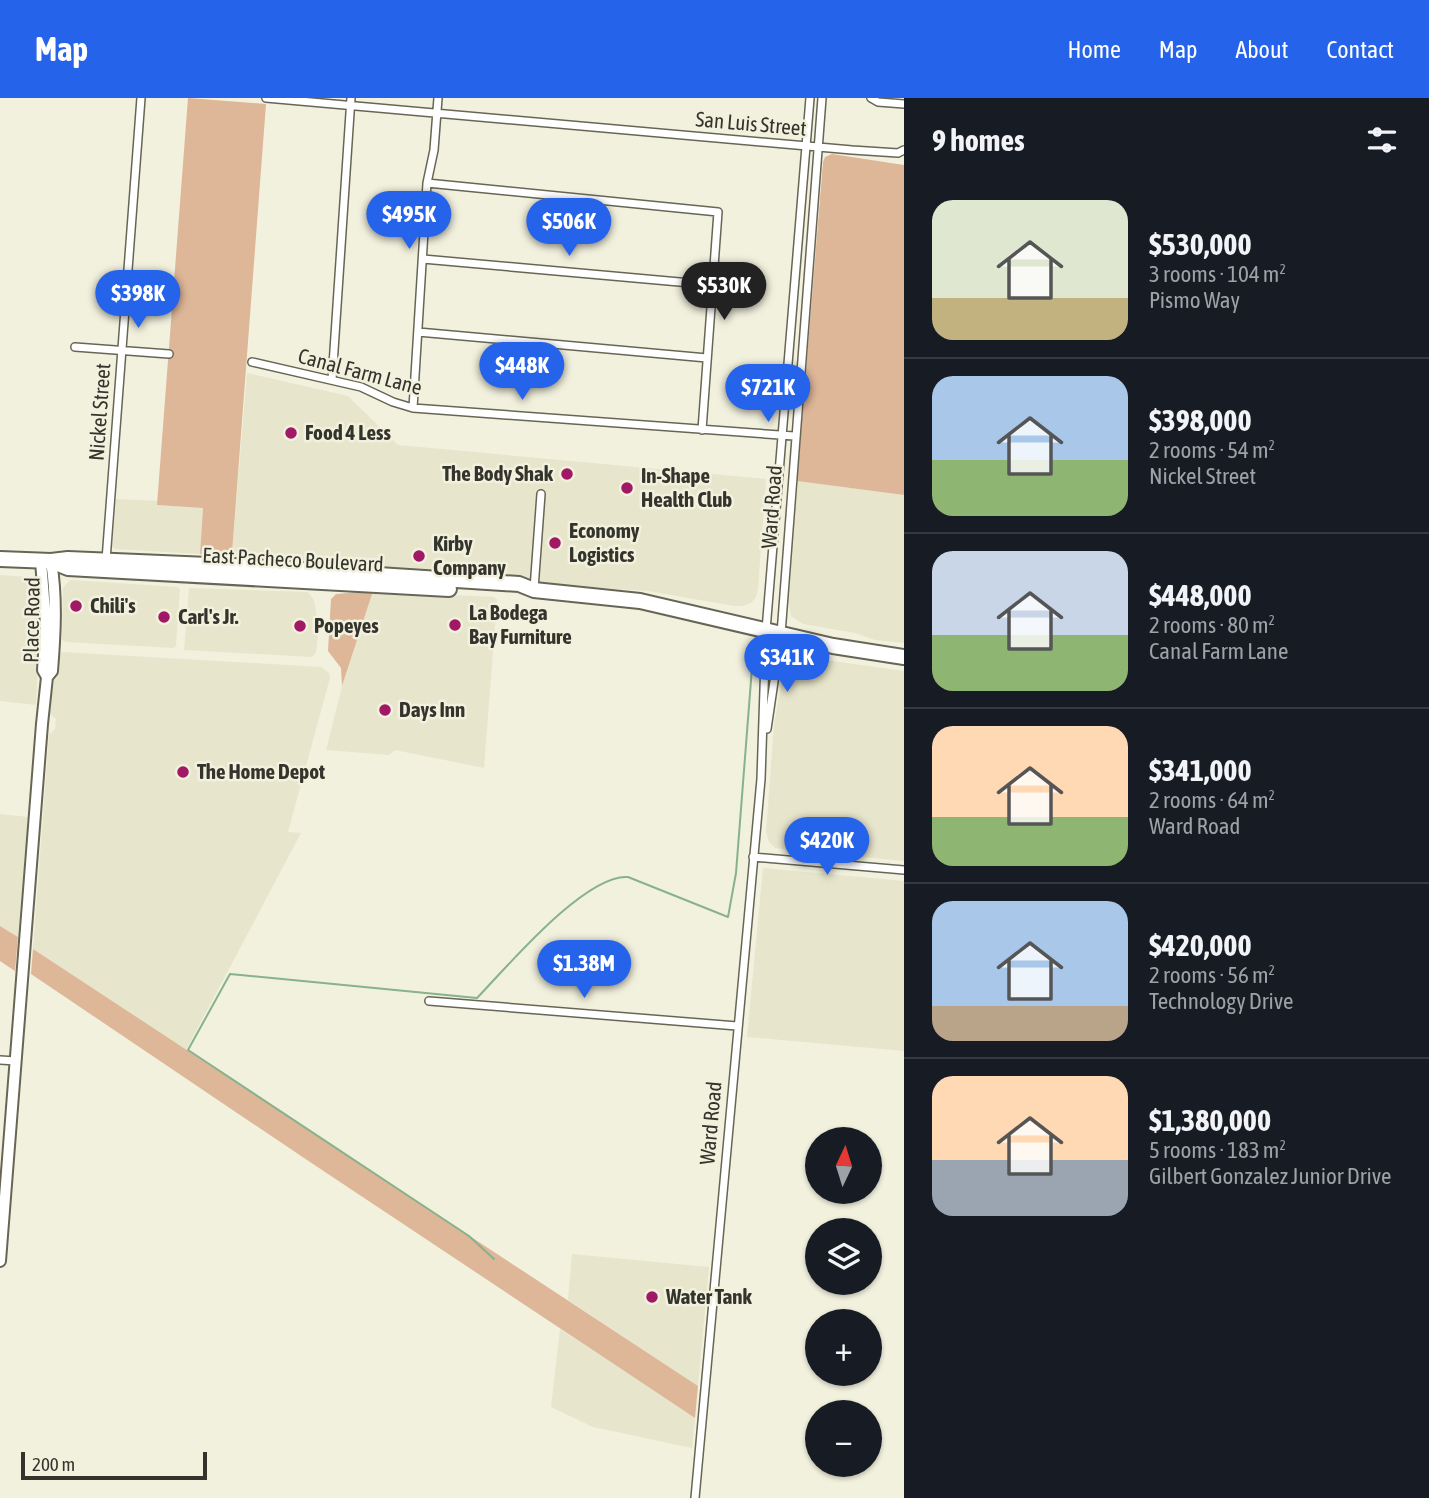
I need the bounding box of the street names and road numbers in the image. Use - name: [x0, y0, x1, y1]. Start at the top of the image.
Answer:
- street label: San Luis Street: [695, 106, 807, 140]
- street label: Canal Farm Lane: [296, 343, 425, 399]
- street label: Nickel Street: [84, 362, 114, 462]
- street label: Ward Road: [756, 464, 786, 549]
- street label: East Pacheco Boulevard: [202, 542, 384, 576]
- street label: Place Road: [18, 577, 44, 663]
- street label: Ward Road: [694, 1080, 726, 1166]

